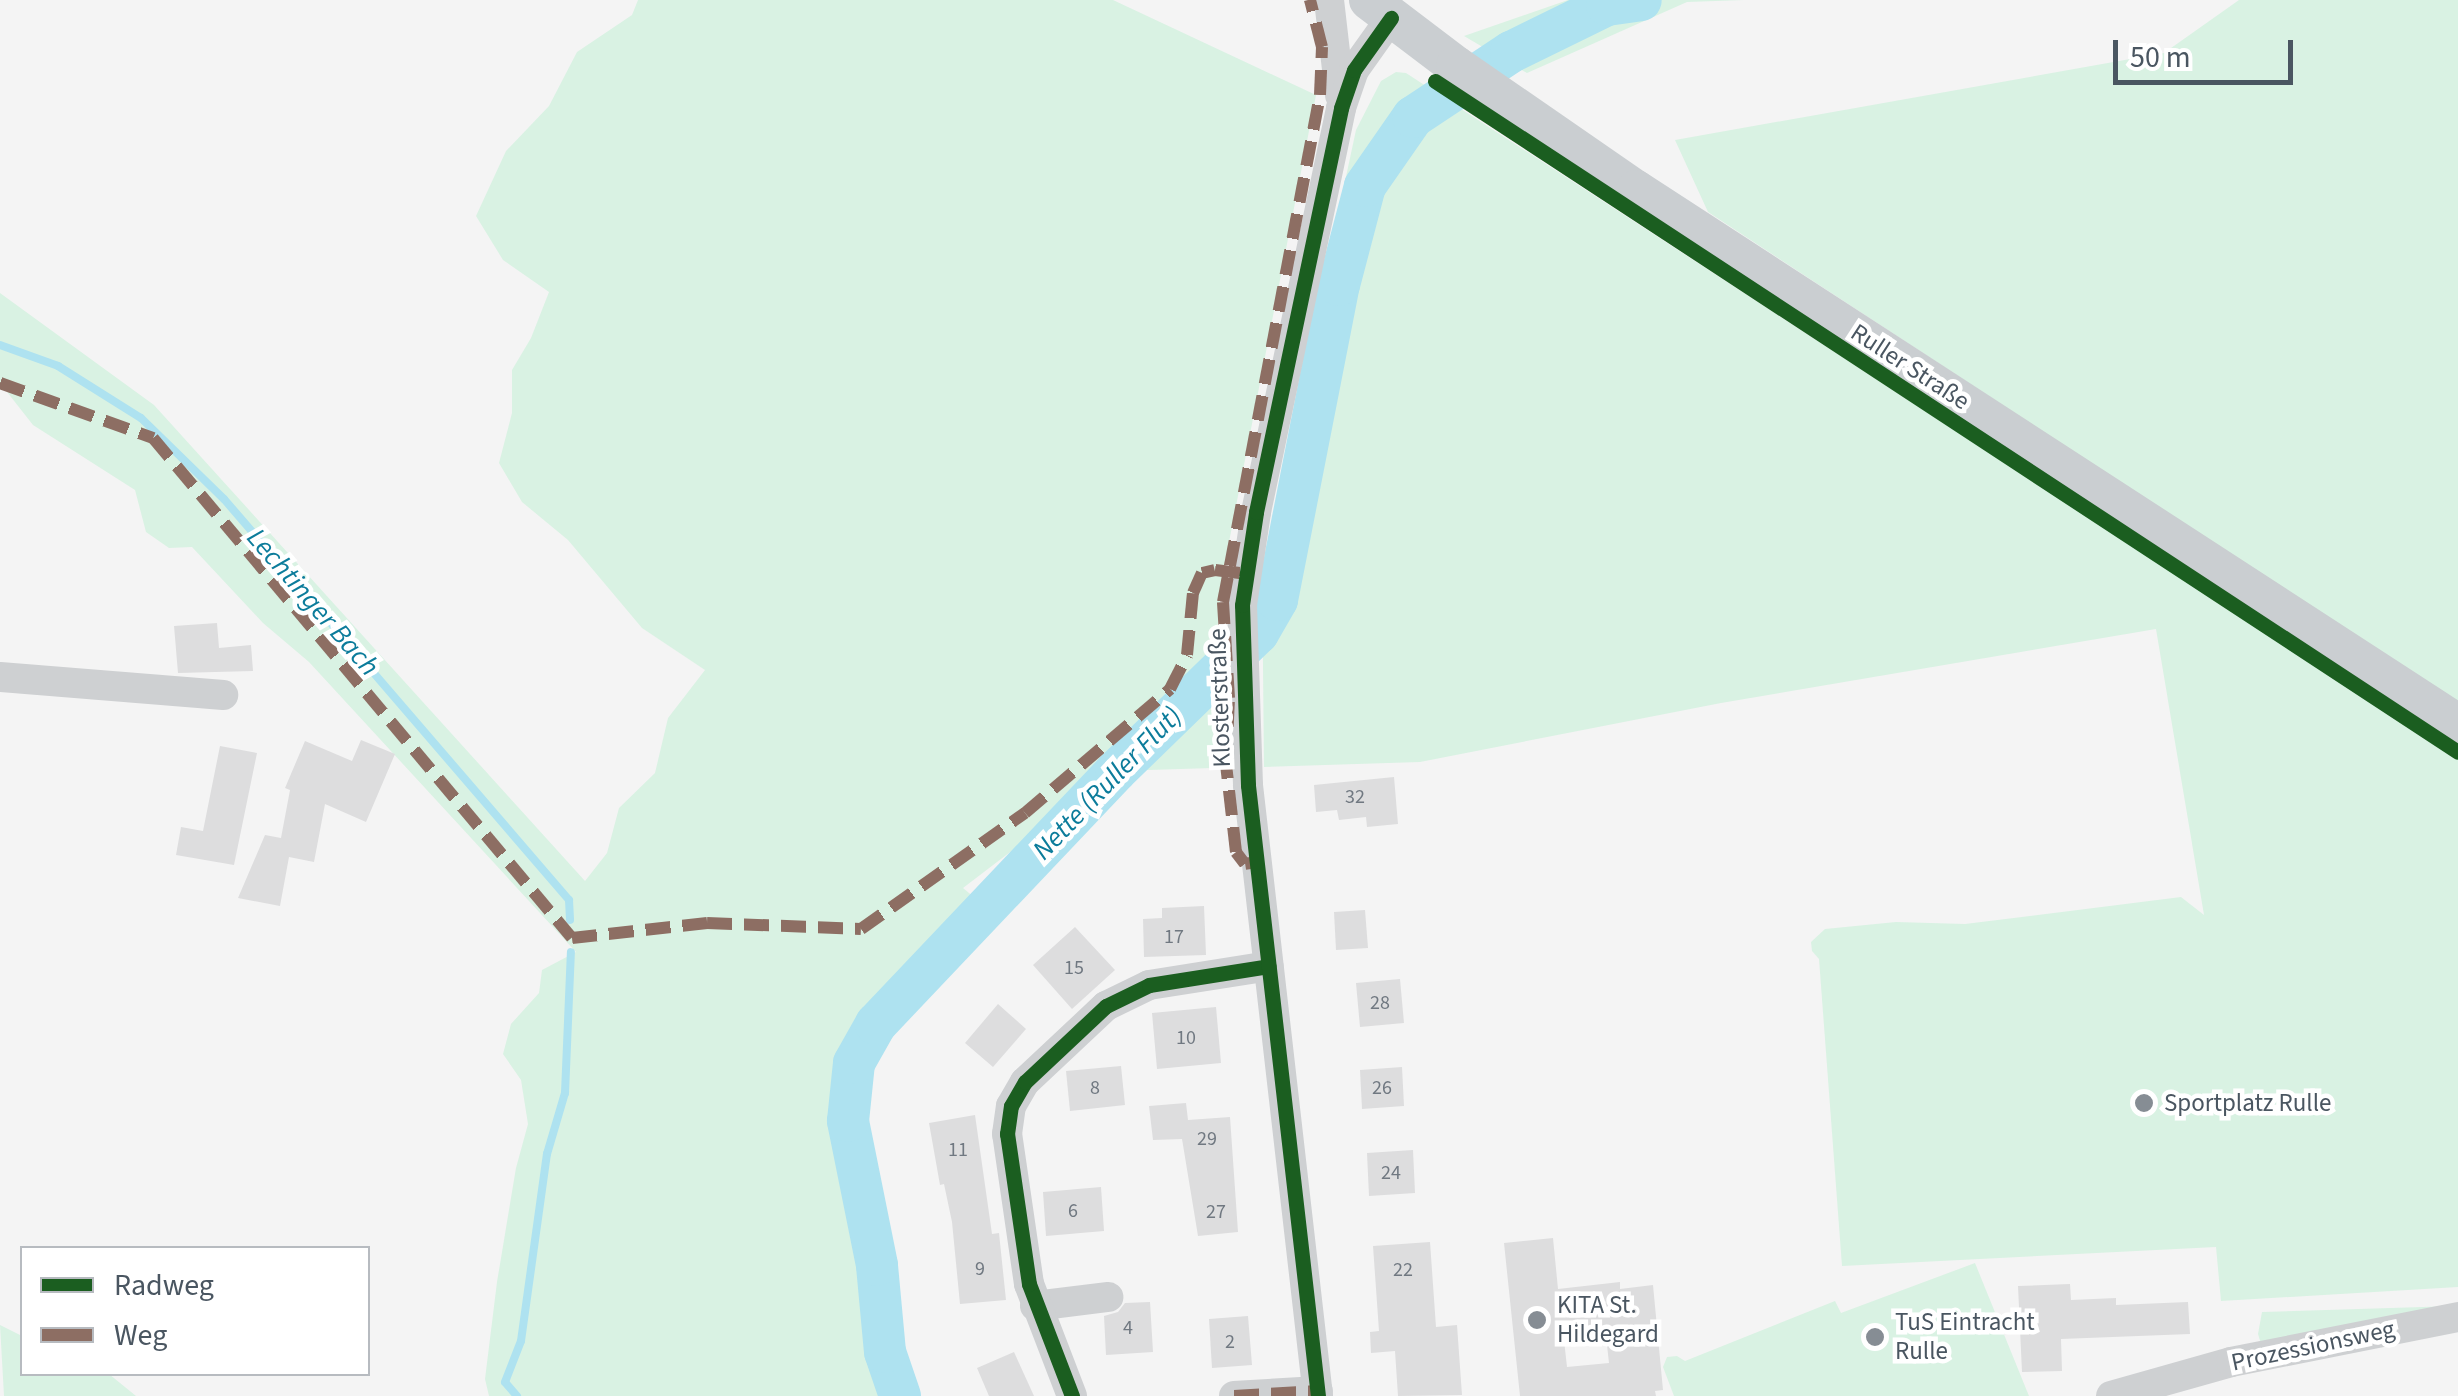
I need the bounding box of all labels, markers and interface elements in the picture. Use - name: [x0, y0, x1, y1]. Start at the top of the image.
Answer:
- scale bar: [2118, 20, 2298, 82]
- text: 50 m: [2130, 36, 2191, 79]
- street label: Ruller Straße: [1845, 318, 1975, 416]
- water label: Lechtinger Bach: [240, 521, 386, 683]
- street label: Klosterstraße: [1203, 628, 1237, 768]
- water label: Nette (Ruller Flut): [1025, 699, 1189, 867]
- house number: 32: [1345, 785, 1365, 809]
- house number: 17: [1164, 925, 1184, 949]
- house number: 15: [1064, 956, 1084, 980]
- house number: 28: [1370, 991, 1390, 1015]
- house number: 10: [1176, 1026, 1196, 1050]
- house number: 8: [1090, 1076, 1100, 1100]
- house number: 26: [1372, 1076, 1392, 1100]
- place label: Sportplatz Rulle: [2164, 1088, 2331, 1118]
- marker: Sportplatz Rulle: [2133, 1092, 2155, 1114]
- house number: 29: [1197, 1127, 1217, 1151]
- house number: 11: [948, 1138, 968, 1162]
- house number: 24: [1381, 1161, 1401, 1185]
- house number: 6: [1068, 1199, 1078, 1223]
- house number: 27: [1206, 1200, 1226, 1224]
- legend: [20, 1246, 370, 1376]
- house number: 9: [975, 1257, 985, 1281]
- house number: 22: [1393, 1258, 1413, 1282]
- text: Radweg: [114, 1264, 214, 1307]
- place label: KITA St. Hildegard: [1557, 1291, 1659, 1350]
- place label: TuS Eintracht Rulle: [1895, 1308, 2035, 1367]
- marker: KITA St. Hildegard: [1526, 1309, 1548, 1331]
- text: Weg: [114, 1314, 167, 1357]
- street label: Prozessionsweg: [2229, 1314, 2397, 1378]
- house number: 4: [1123, 1316, 1133, 1340]
- marker: TuS Eintracht Rulle: [1864, 1326, 1886, 1348]
- house number: 2: [1225, 1330, 1235, 1354]

